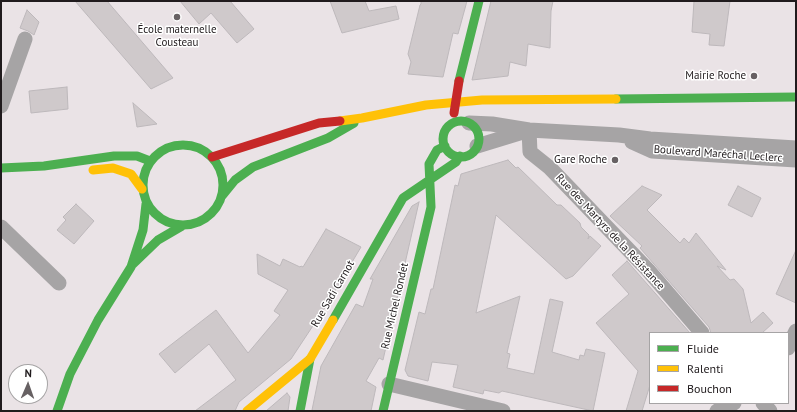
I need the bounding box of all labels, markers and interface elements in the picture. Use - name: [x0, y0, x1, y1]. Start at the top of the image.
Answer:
- marker: École maternelle Cousteau: [172, 12, 182, 22]
- place label: École maternelle Cousteau: [137, 23, 217, 49]
- place label: Mairie Roche: [685, 69, 746, 83]
- marker: Mairie Roche: [749, 71, 759, 81]
- street label: Boulevard Maréchal Leclerc: [653, 143, 783, 165]
- place label: Gare Roche: [554, 153, 607, 167]
- marker: Gare Roche: [610, 155, 620, 165]
- street label: Rue des Martyrs de la Résistance: [553, 171, 667, 293]
- street label: Rue Sadi Carnot: [309, 258, 357, 330]
- street label: Rue Michel Rondet: [379, 261, 411, 351]
- legend: [649, 332, 789, 404]
- text: Fluide: [687, 341, 719, 356]
- text: Ralenti: [687, 361, 723, 376]
- north arrow: [8, 364, 48, 404]
- text: N: [25, 366, 32, 380]
- text: Bouchon: [687, 381, 732, 396]

